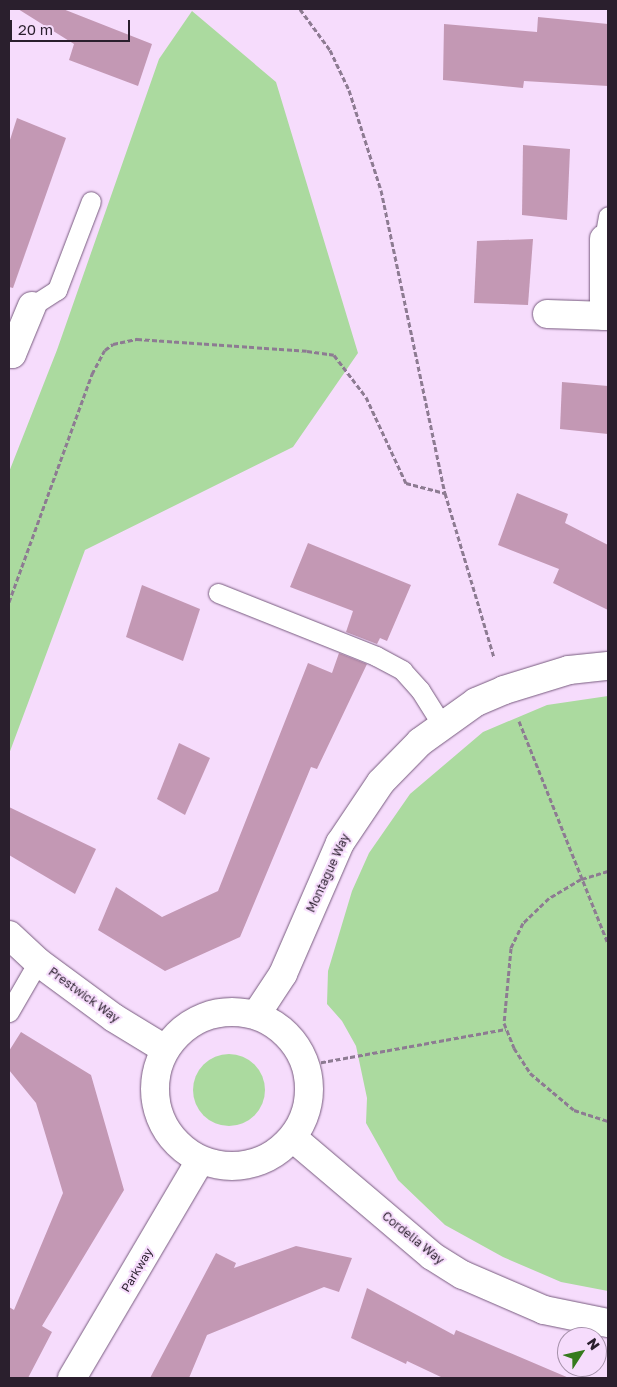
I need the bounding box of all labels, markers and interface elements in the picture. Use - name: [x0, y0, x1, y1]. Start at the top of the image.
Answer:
- scale bar: [12, 10, 132, 42]
- text: 20 m: [18, 20, 53, 38]
- street label: Montague Way: [303, 831, 353, 915]
- street label: Prestwick Way: [46, 964, 122, 1026]
- street label: Cordelia Way: [379, 1209, 447, 1267]
- street label: Parkway: [118, 1245, 156, 1295]
- north arrow: [557, 1327, 607, 1377]
- text: N: [584, 1334, 604, 1353]

